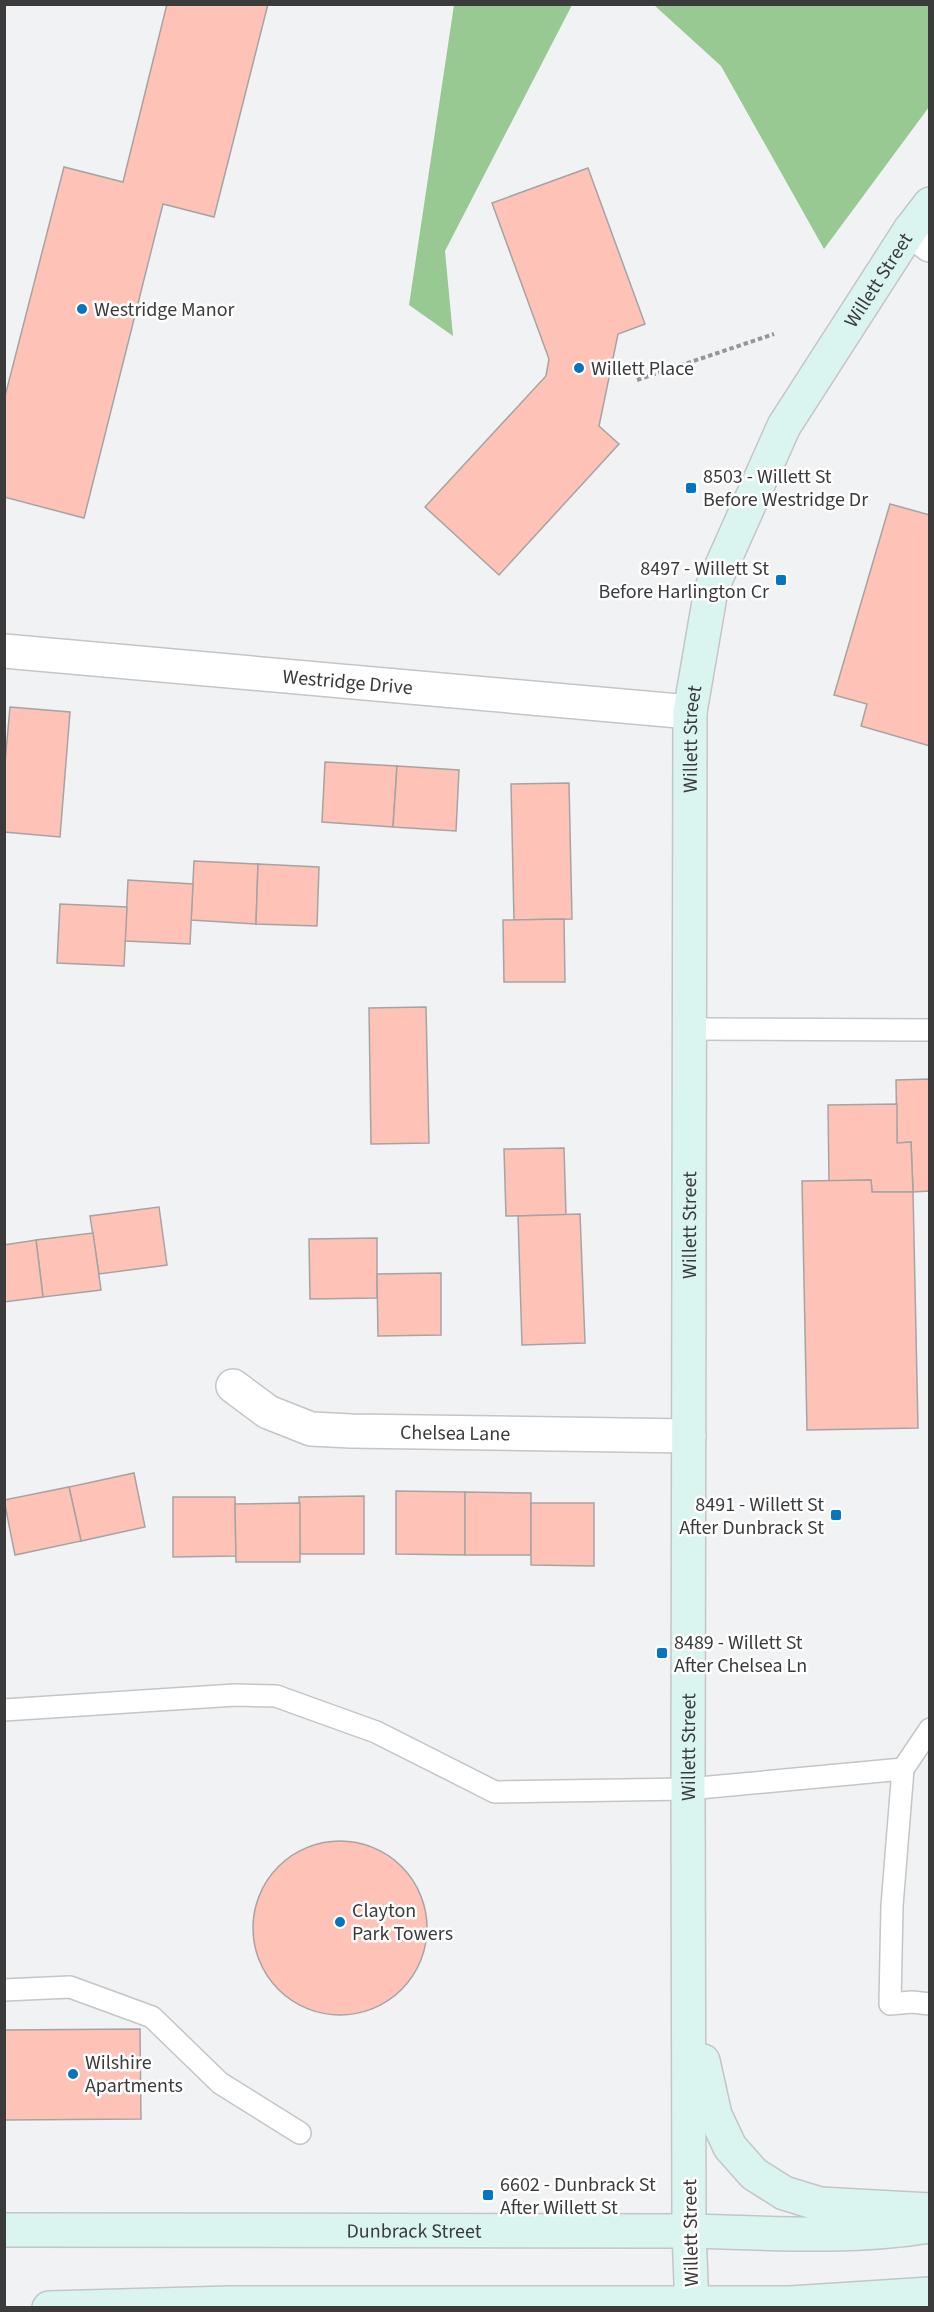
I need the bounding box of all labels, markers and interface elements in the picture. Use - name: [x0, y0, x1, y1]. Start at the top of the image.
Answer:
- street label: Willett Street: [838, 227, 920, 333]
- place label: Westridge Manor: [94, 296, 234, 324]
- marker: Westridge Manor: [75, 302, 89, 316]
- place label: Willett Place: [591, 355, 694, 383]
- marker: Willett Place: [572, 361, 586, 375]
- place label: 8503 - Willett St Before Westridge Dr: [703, 463, 868, 514]
- marker: 8503 - Willett St Before Westridge Dr: [684, 481, 698, 495]
- place label: 8497 - Willett St Before Harlington Cr: [598, 555, 769, 606]
- marker: 8497 - Willett St Before Harlington Cr: [774, 573, 788, 587]
- street label: Westridge Drive: [281, 663, 414, 702]
- street label: Willett Street: [677, 683, 709, 793]
- street label: Willett Street: [676, 1171, 704, 1279]
- street label: Chelsea Lane: [400, 1419, 510, 1448]
- place label: 8491 - Willett St After Dunbrack St: [679, 1491, 824, 1542]
- marker: 8491 - Willett St After Dunbrack St: [829, 1508, 843, 1522]
- place label: 8489 - Willett St After Chelsea Ln: [674, 1629, 807, 1680]
- marker: 8489 - Willett St After Chelsea Ln: [655, 1646, 669, 1660]
- street label: Willett Street: [675, 1693, 703, 1801]
- place label: Clayton Park Towers: [352, 1897, 453, 1948]
- marker: Clayton Park Towers: [333, 1915, 347, 1929]
- place label: Wilshire Apartments: [85, 2049, 183, 2100]
- marker: Wilshire Apartments: [66, 2067, 80, 2081]
- place label: 6602 - Dunbrack St After Willett St: [500, 2171, 656, 2222]
- street label: Willett Street: [676, 2179, 706, 2287]
- marker: 6602 - Dunbrack St After Willett St: [481, 2188, 495, 2202]
- street label: Dunbrack Street: [346, 2218, 482, 2246]

